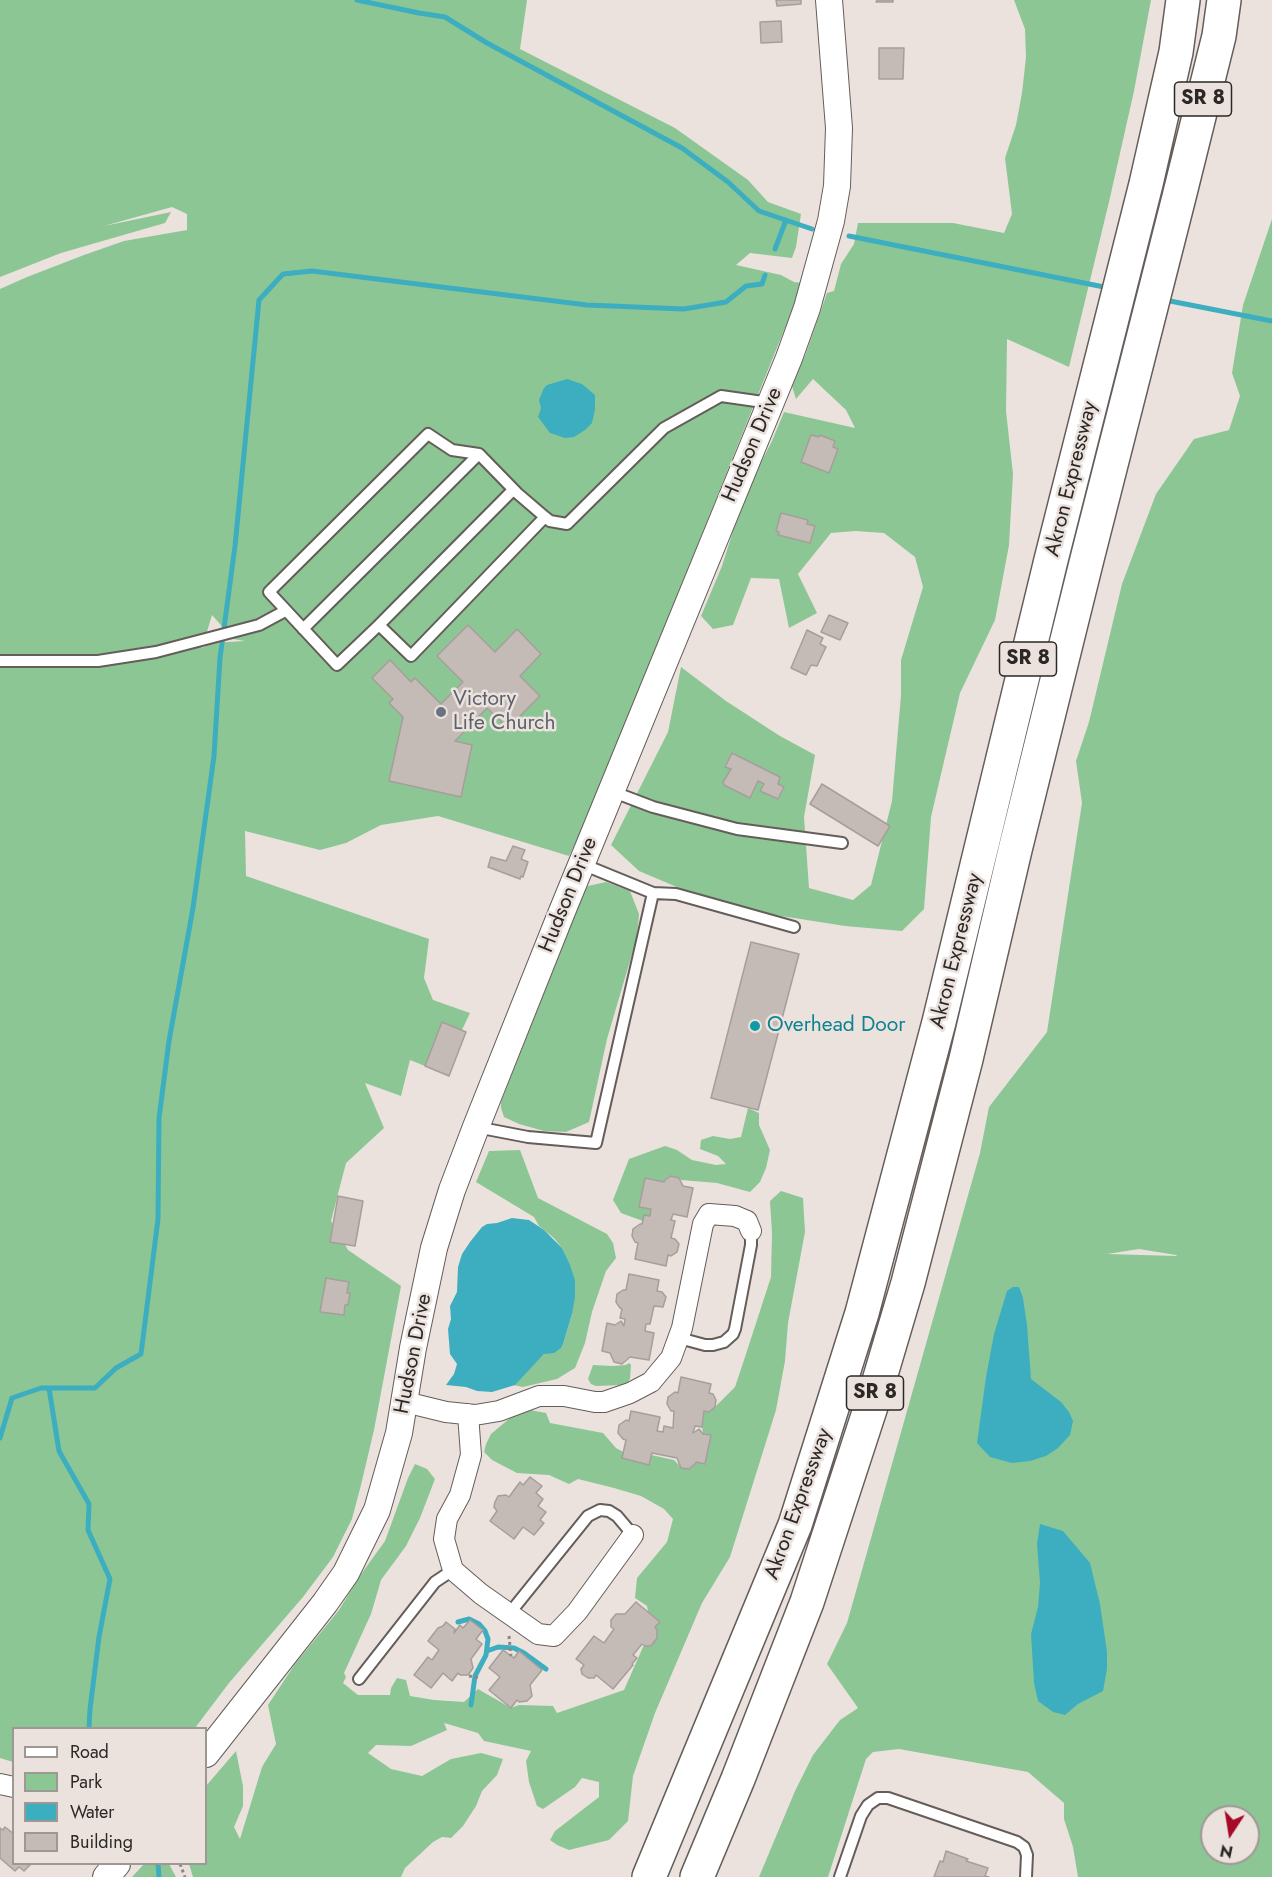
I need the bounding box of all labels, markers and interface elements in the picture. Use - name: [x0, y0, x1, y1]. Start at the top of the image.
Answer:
- road number: SR 8: [1174, 82, 1232, 116]
- street label: Hudson Drive: [718, 384, 788, 506]
- street label: Akron Expressway: [1041, 399, 1103, 559]
- road number: SR 8: [1000, 642, 1056, 676]
- place label: Victory Life Church: [453, 687, 555, 737]
- marker: Victory Life Church: [434, 705, 448, 719]
- street label: Hudson Drive: [534, 834, 604, 956]
- street label: Akron Expressway: [926, 871, 988, 1031]
- place label: Overhead Door: [767, 1013, 905, 1039]
- marker: Overhead Door: [748, 1019, 762, 1033]
- street label: Hudson Drive: [390, 1292, 438, 1416]
- road number: SR 8: [846, 1376, 904, 1410]
- street label: Akron Expressway: [760, 1425, 838, 1583]
- legend: [12, 1727, 207, 1865]
- text: Road: [70, 1739, 109, 1765]
- text: Park: [70, 1769, 102, 1795]
- text: Water: [70, 1799, 114, 1825]
- north arrow: [1200, 1805, 1260, 1865]
- text: Building: [70, 1829, 133, 1855]
- text: N: [1218, 1839, 1235, 1864]

